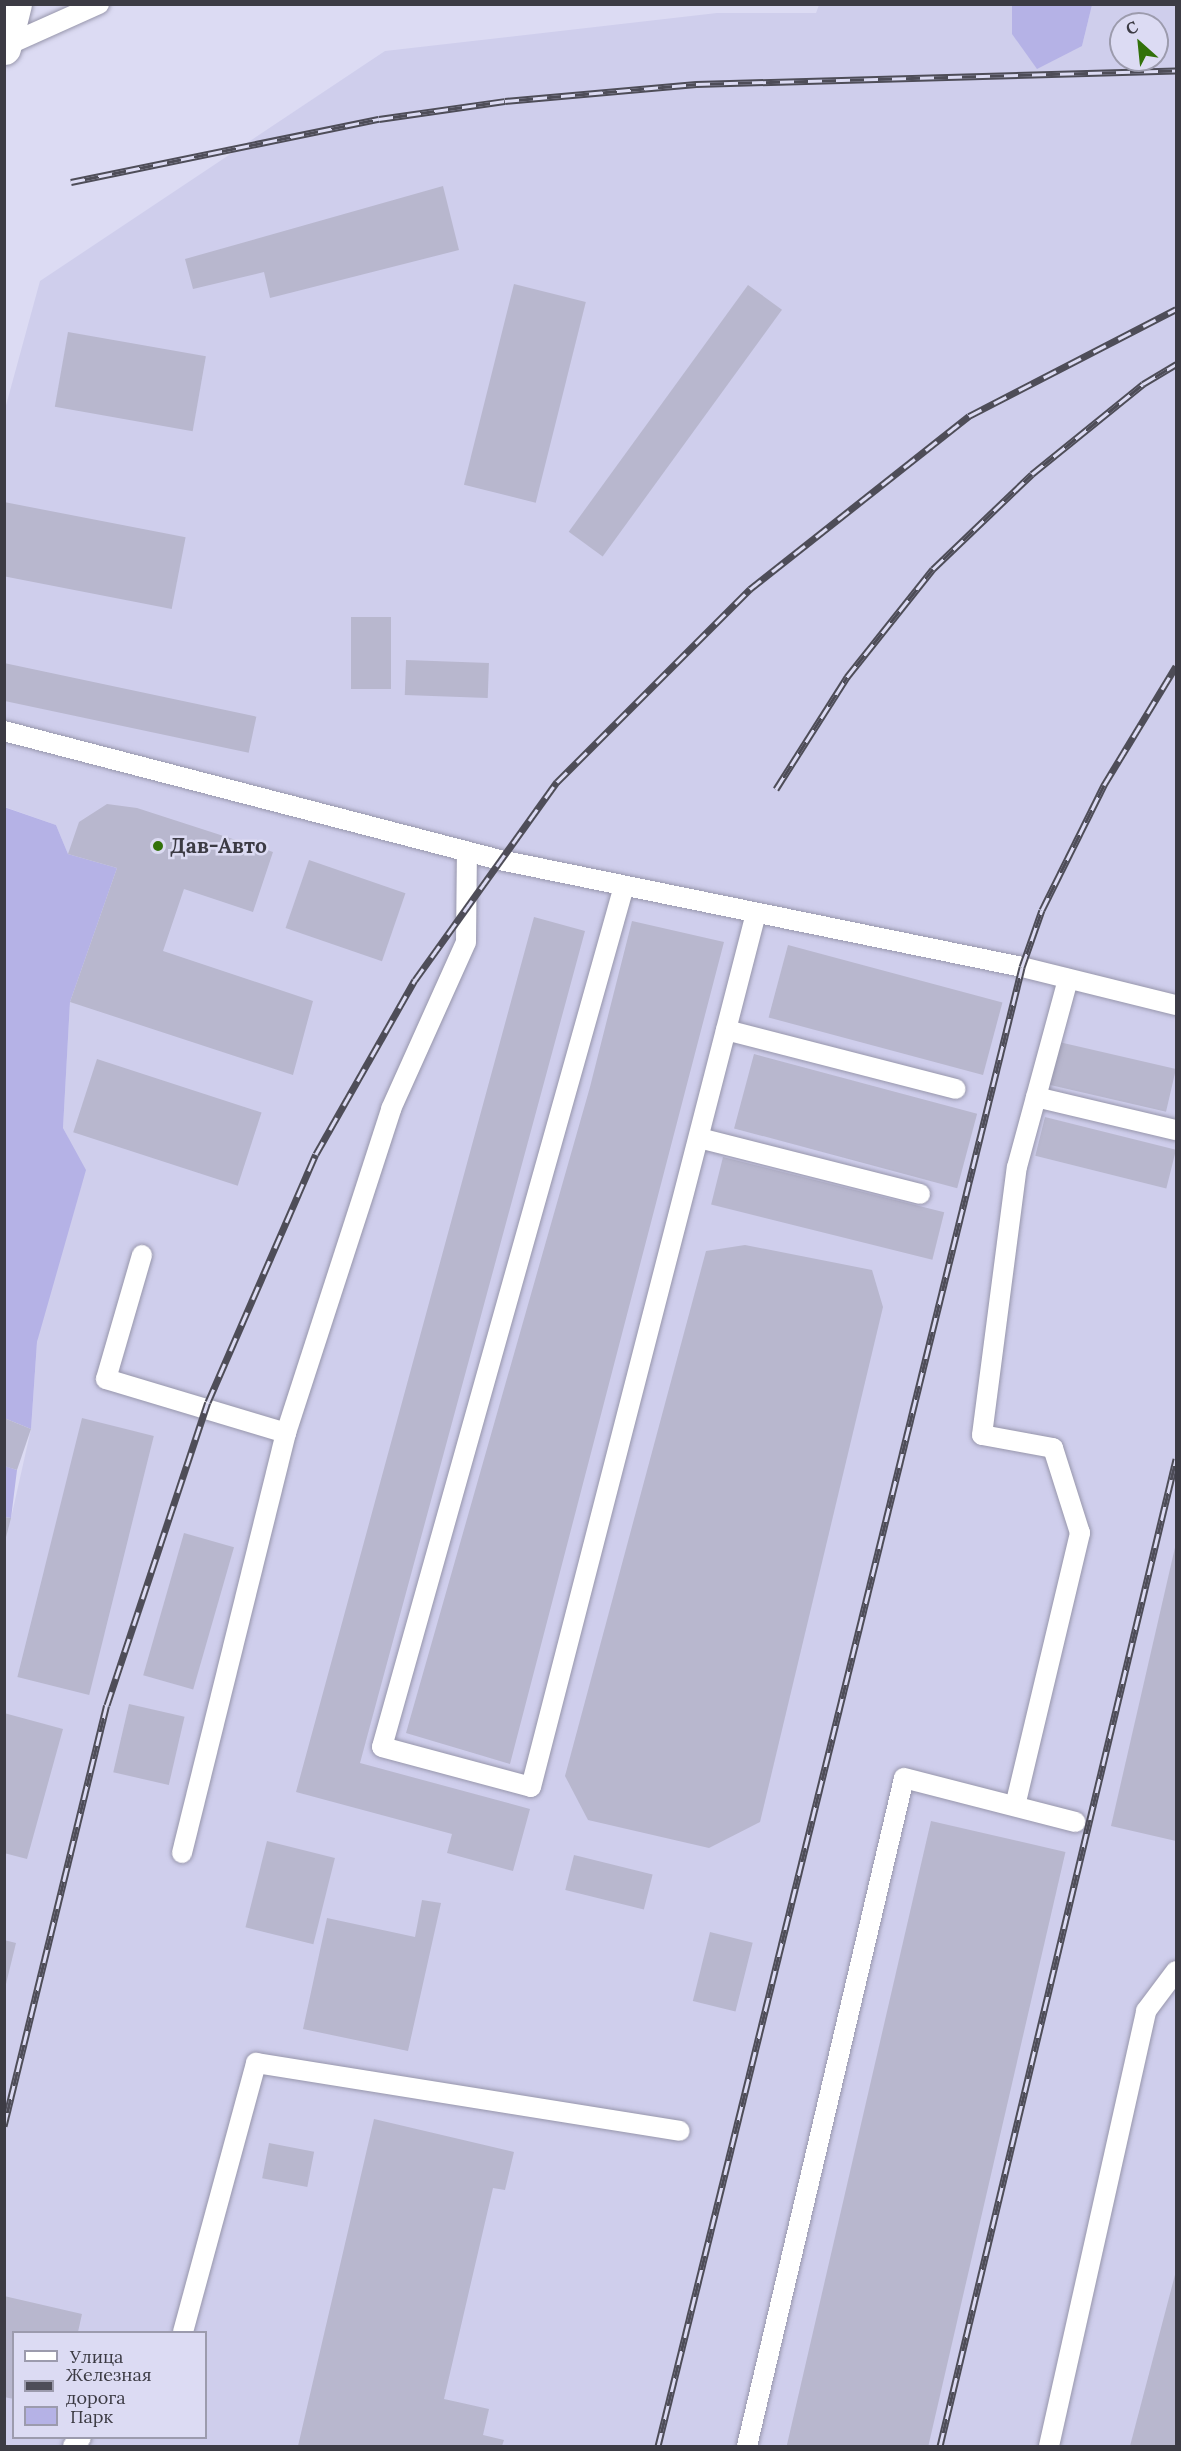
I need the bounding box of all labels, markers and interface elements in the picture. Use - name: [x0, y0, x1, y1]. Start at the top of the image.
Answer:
- north arrow: [1109, 12, 1169, 72]
- text: С: [1122, 16, 1141, 39]
- place label: Дав-Авто: [170, 833, 267, 859]
- marker: Дав-Авто: [151, 839, 165, 853]
- legend: [12, 2331, 207, 2439]
- text: Улица: [70, 2345, 123, 2368]
- text: Железная дорога: [66, 2363, 152, 2409]
- text: Парк: [70, 2405, 113, 2428]

